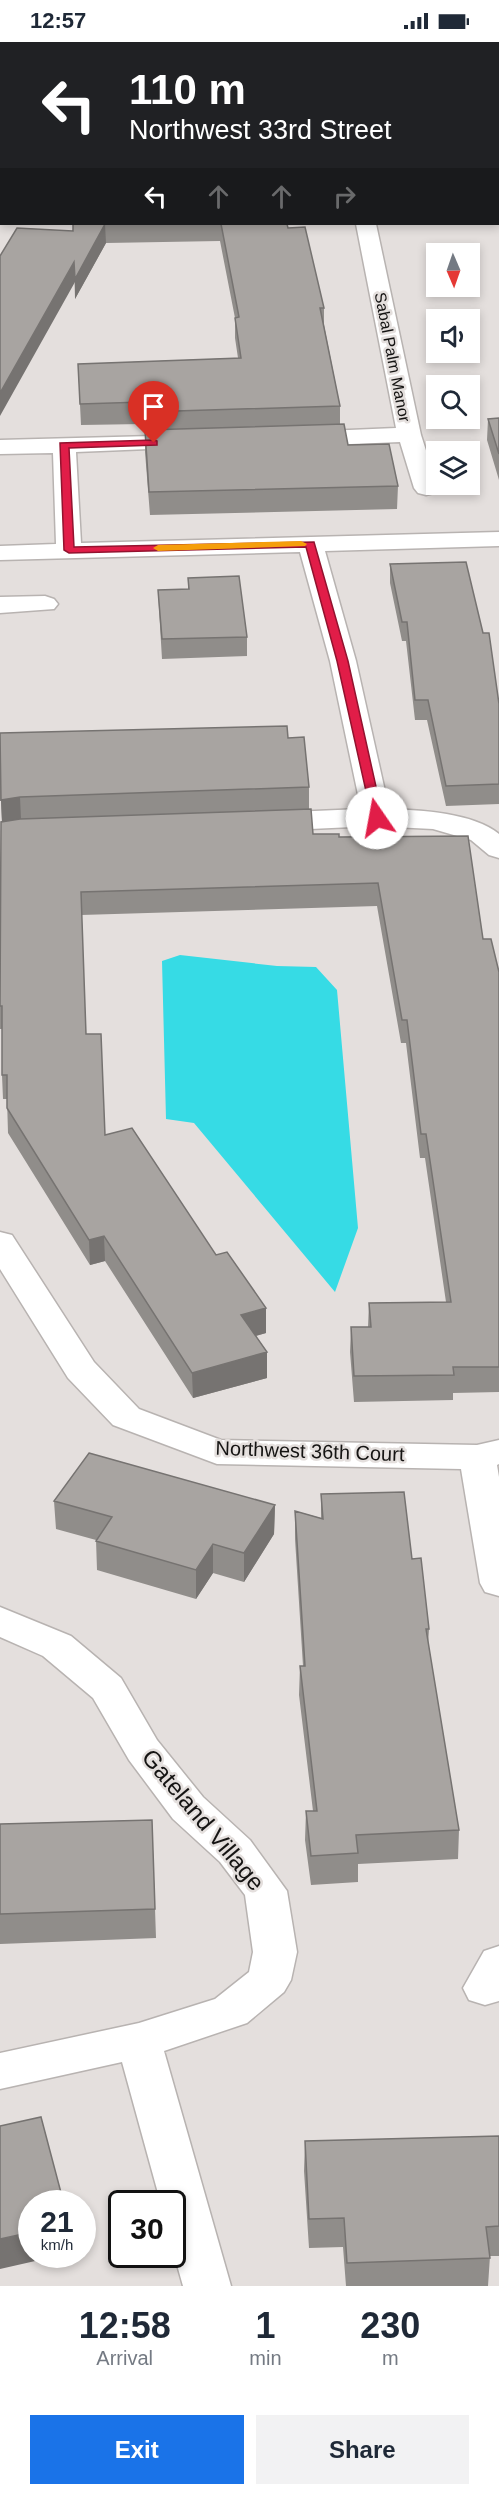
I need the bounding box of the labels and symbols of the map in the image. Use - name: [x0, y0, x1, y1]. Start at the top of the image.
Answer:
- north arrow: [426, 243, 480, 297]
- street label: Sabal Palm Manor: [372, 291, 414, 424]
- pin: [128, 381, 179, 443]
- position arrow: [345, 786, 409, 850]
- street label: Northwest 36th Court: [215, 1437, 405, 1465]
- street label: Gateland Village: [137, 1744, 270, 1896]
- speed limit sign: 30: [108, 2190, 186, 2268]

